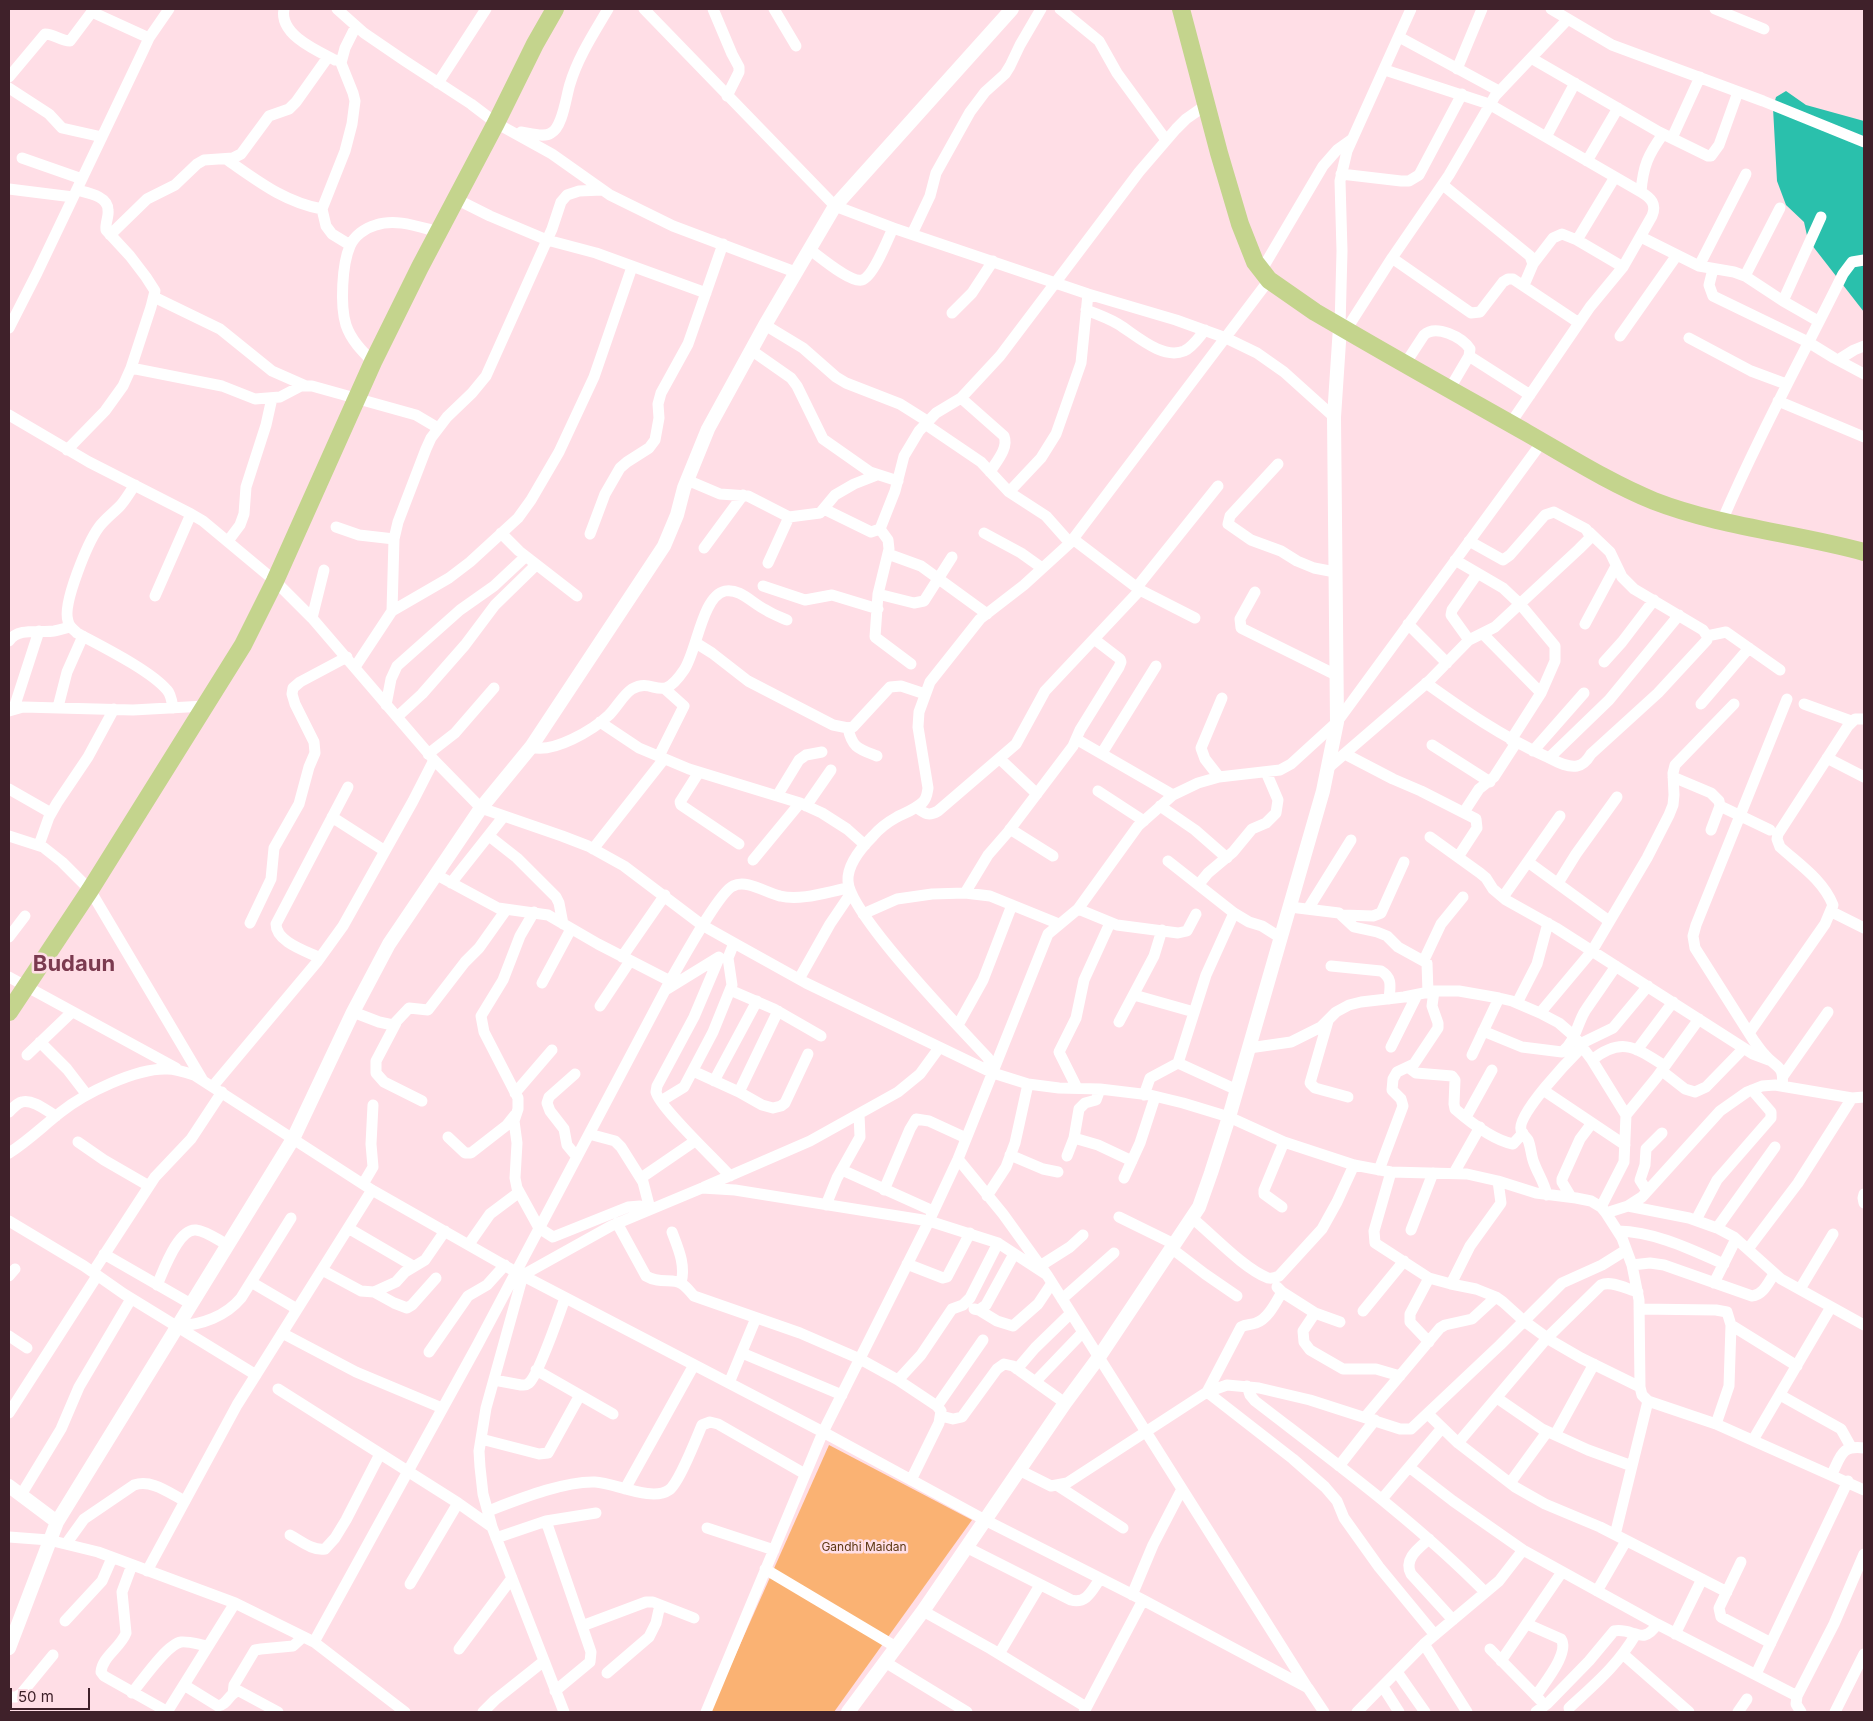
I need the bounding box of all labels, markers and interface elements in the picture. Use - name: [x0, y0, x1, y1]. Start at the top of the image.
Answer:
- district label: Budaun: [33, 951, 115, 977]
- park label: Gandhi Maidan: [821, 1540, 907, 1554]
- scale bar: [12, 1678, 92, 1710]
- text: 50 m: [18, 1687, 54, 1706]

